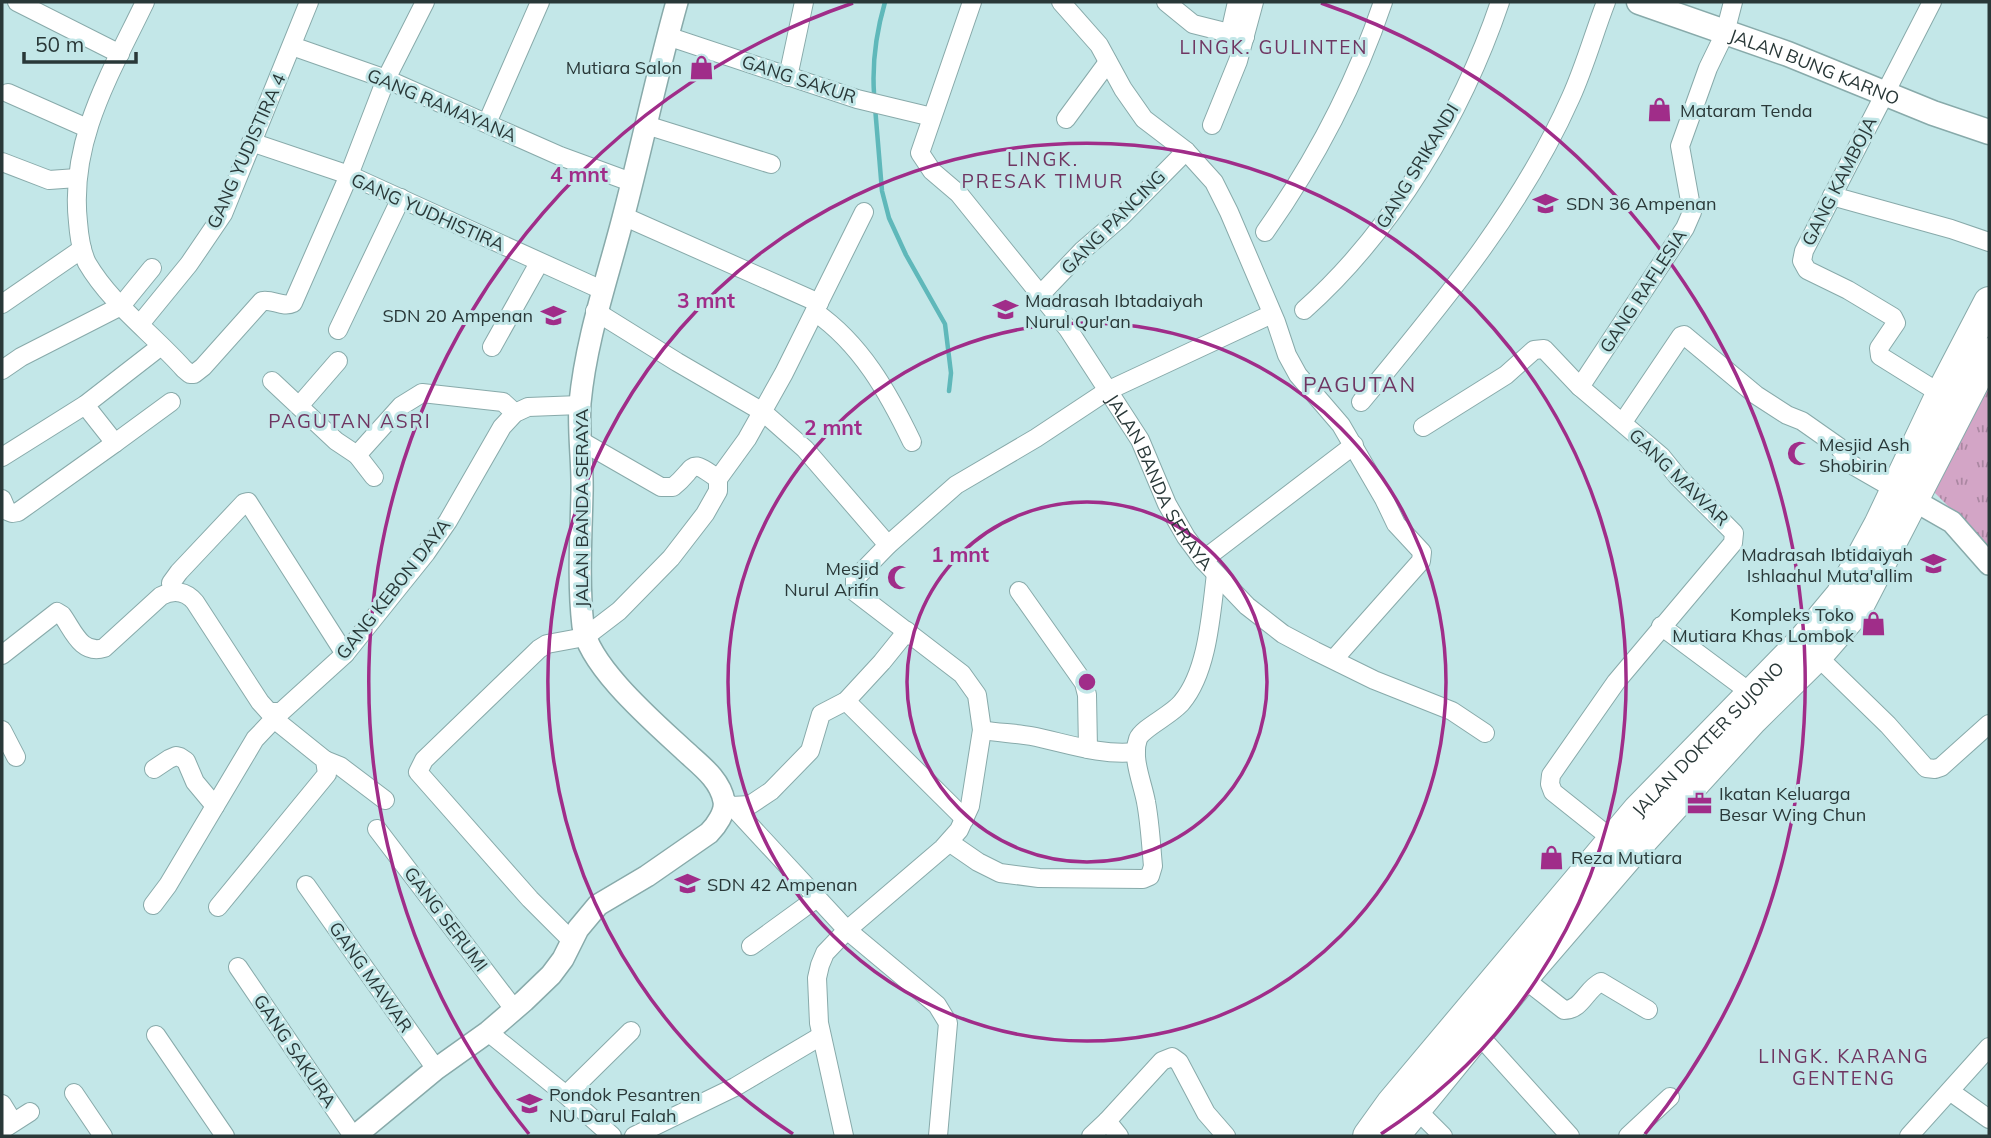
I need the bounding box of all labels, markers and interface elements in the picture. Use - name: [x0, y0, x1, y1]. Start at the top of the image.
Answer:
- scale bar: [24, 21, 136, 65]
- street label: JALAN BUNG KARNO: [1726, 23, 1903, 110]
- text: 50 m: [35, 31, 84, 57]
- district label: LINGK. GULINTEN: [1180, 35, 1369, 59]
- street label: GANG SAKUR: [739, 50, 859, 108]
- shop icon: Mutiara Salon: [688, 53, 716, 81]
- place label: Mutiara Salon: [566, 56, 682, 79]
- street label: GANG RAMAYANA: [364, 63, 520, 147]
- street label: GANG YUDISTIRA 4: [201, 70, 291, 232]
- shop icon: Mataram Tenda: [1646, 96, 1674, 124]
- street label: GANG SRIKANDI: [1371, 99, 1463, 233]
- place label: Mataram Tenda: [1680, 99, 1813, 122]
- street label: GANG KAMBOJA: [1797, 113, 1881, 249]
- district label: LINGK. PRESAK TIMUR: [962, 147, 1125, 193]
- text: 4 mnt: [550, 161, 608, 187]
- street label: GANG PANCING: [1056, 165, 1170, 279]
- street label: GANG YUDHISTIRA: [348, 168, 508, 256]
- school or university icon: SDN 36 Ampenan: [1532, 189, 1560, 217]
- place label: SDN 36 Ampenan: [1566, 192, 1717, 215]
- street label: GANG RAFLESIA: [1595, 225, 1691, 357]
- text: 3 mnt: [677, 287, 735, 313]
- place label: Madrasah Ibtadaiyah Nurul Qur'an: [1025, 289, 1203, 333]
- school or university icon: Madrasah Ibtadaiyah Nurul Qur'an: [991, 296, 1019, 324]
- school or university icon: SDN 20 Ampenan: [539, 301, 567, 329]
- place label: SDN 20 Ampenan: [382, 304, 533, 327]
- district label: PAGUTAN: [1303, 371, 1417, 397]
- street label: JALAN BANDA SERAYA: [1101, 389, 1218, 575]
- district label: PAGUTAN ASRI: [268, 409, 432, 433]
- street label: JALAN BANDA SERAYA: [570, 409, 593, 608]
- text: 2 mnt: [804, 414, 862, 440]
- street label: GANG MAWAR: [1624, 424, 1734, 530]
- place label: Mesjid Ash Shobirin: [1819, 433, 1910, 477]
- mosque icon: Mesjid Ash Shobirin: [1785, 440, 1813, 468]
- street label: GANG KEBON DAYA: [331, 514, 455, 664]
- text: 1 mnt: [931, 541, 989, 567]
- place label: Madrasah Ibtidaiyah Ishlaahul Muta'allim: [1741, 543, 1913, 587]
- school or university icon: Madrasah Ibtidaiyah Ishlaahul Muta'allim: [1919, 550, 1947, 578]
- place label: Mesjid Nurul Arifin: [784, 557, 879, 601]
- mosque icon: Mesjid Nurul Arifin: [885, 564, 913, 592]
- place label: Kompleks Toko Mutiara Khas Lombok: [1672, 603, 1855, 647]
- shop icon: Kompleks Toko Mutiara Khas Lombok: [1860, 610, 1888, 638]
- street label: JALAN DOKTER SUJONO: [1626, 656, 1788, 821]
- centre of rings: [1075, 670, 1099, 694]
- place label: Ikatan Keluarga Besar Wing Chun: [1719, 782, 1866, 826]
- office icon: Ikatan Keluarga Besar Wing Chun: [1685, 789, 1713, 817]
- shop icon: Reza Mutiara: [1537, 843, 1565, 871]
- place label: Reza Mutiara: [1571, 846, 1682, 869]
- street label: GANG SERUMI: [399, 862, 493, 976]
- school or university icon: SDN 42 Ampenan: [673, 870, 701, 898]
- place label: SDN 42 Ampenan: [707, 873, 858, 896]
- street label: GANG MAWAR: [324, 917, 418, 1037]
- street label: GANG SAKURA: [249, 990, 341, 1112]
- district label: LINGK. KARANG GENTENG: [1758, 1044, 1930, 1090]
- place label: Pondok Pesantren NU Darul Falah: [549, 1083, 701, 1127]
- school or university icon: Pondok Pesantren NU Darul Falah: [515, 1090, 543, 1118]

